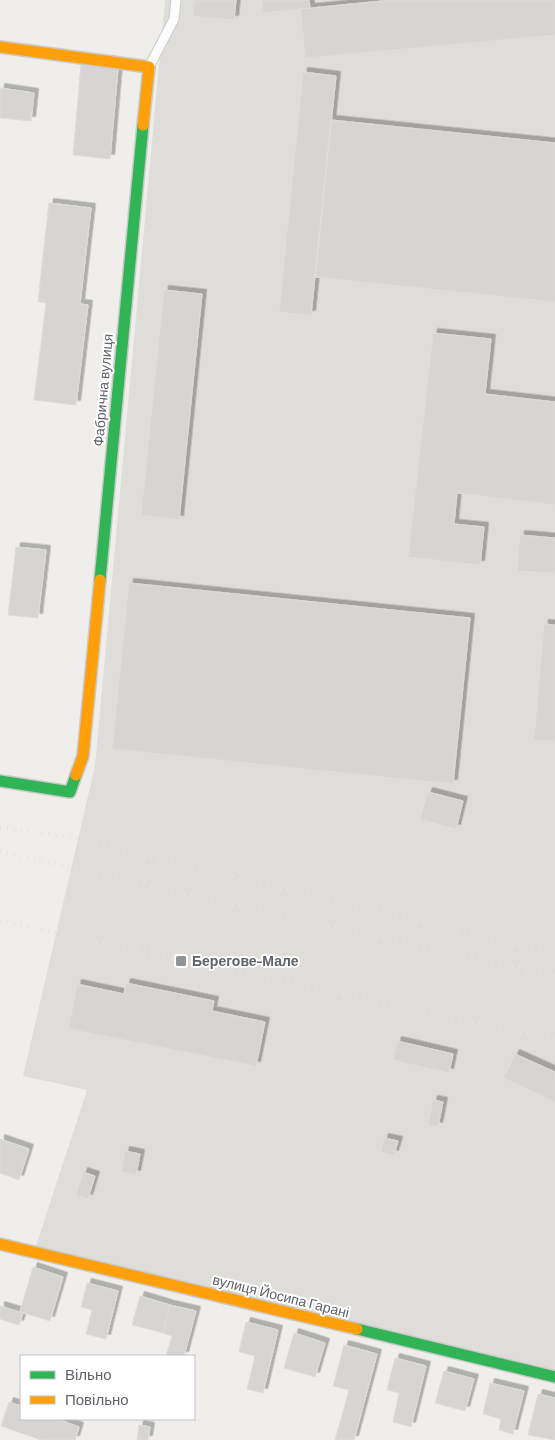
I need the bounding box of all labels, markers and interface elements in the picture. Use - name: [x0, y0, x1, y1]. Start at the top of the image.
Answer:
- street label: Фабрична вулиця: [89, 333, 116, 447]
- place label: Берегове-Мале: [192, 952, 299, 969]
- marker: Берегове-Мале: [174, 954, 188, 968]
- street label: вулиця Йосипа Гарані: [211, 1270, 351, 1321]
- legend: [20, 1355, 195, 1420]
- text: Вільно: [65, 1365, 112, 1383]
- text: Повільно: [65, 1390, 129, 1408]

